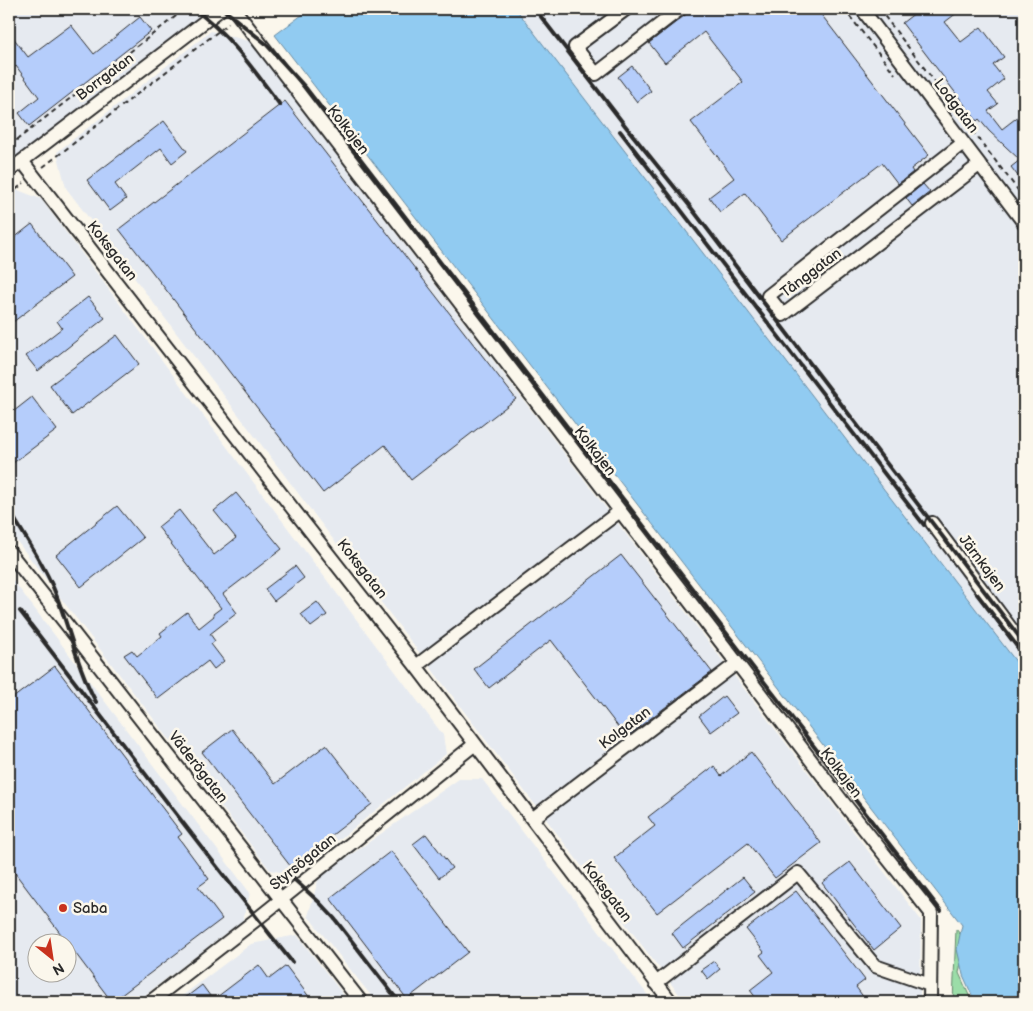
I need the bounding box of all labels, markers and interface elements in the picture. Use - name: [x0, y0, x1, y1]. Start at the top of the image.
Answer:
- street label: Borrgatan: [72, 49, 138, 105]
- street label: Lodgatan: [929, 75, 983, 137]
- street label: Kolkajen: [323, 101, 373, 159]
- street label: Koksgatan: [83, 217, 141, 285]
- street label: Tånggatan: [777, 244, 845, 302]
- street label: Kolkajen: [570, 422, 620, 480]
- street label: Järnkajen: [954, 531, 1010, 595]
- street label: Koksgatan: [333, 535, 391, 603]
- street label: Kolgatan: [595, 702, 655, 754]
- street label: Väderögatan: [164, 727, 232, 807]
- street label: Kolkajen: [816, 744, 866, 802]
- street label: Styrsögatan: [266, 829, 340, 895]
- street label: Koksgatan: [578, 858, 636, 926]
- place label: Saba: [73, 899, 108, 918]
- marker: Saba: [57, 902, 69, 914]
- north arrow: [28, 934, 78, 984]
- text: N: [49, 959, 67, 979]

